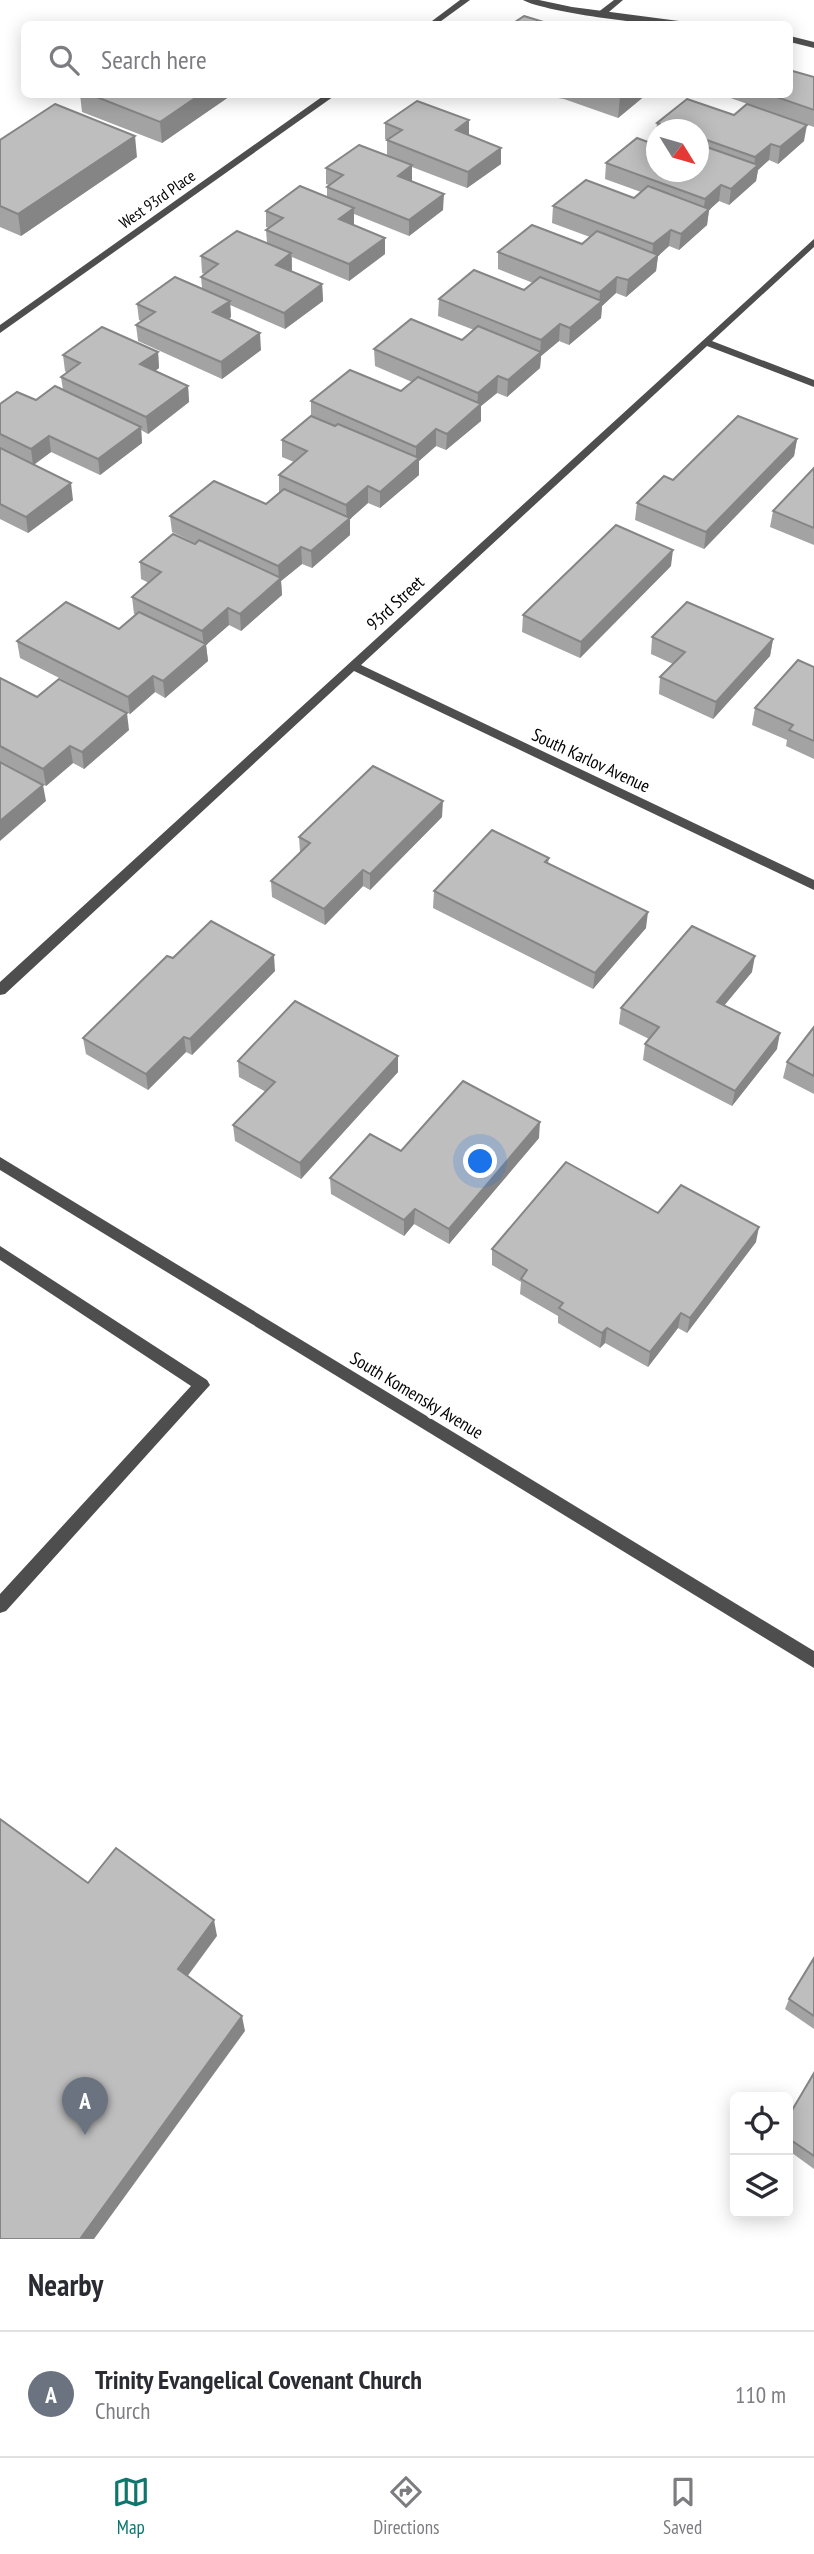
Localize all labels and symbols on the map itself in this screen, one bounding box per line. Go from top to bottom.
north arrow [646,119,709,182]
street label: West 93rd Place [115,165,199,233]
street label: 93rd Street [362,571,428,635]
street label: South Karlov Avenue [528,723,654,797]
your location [463,1144,497,1178]
street label: South Komensky Avenue [346,1346,488,1444]
pin: A [62,2077,108,2135]

